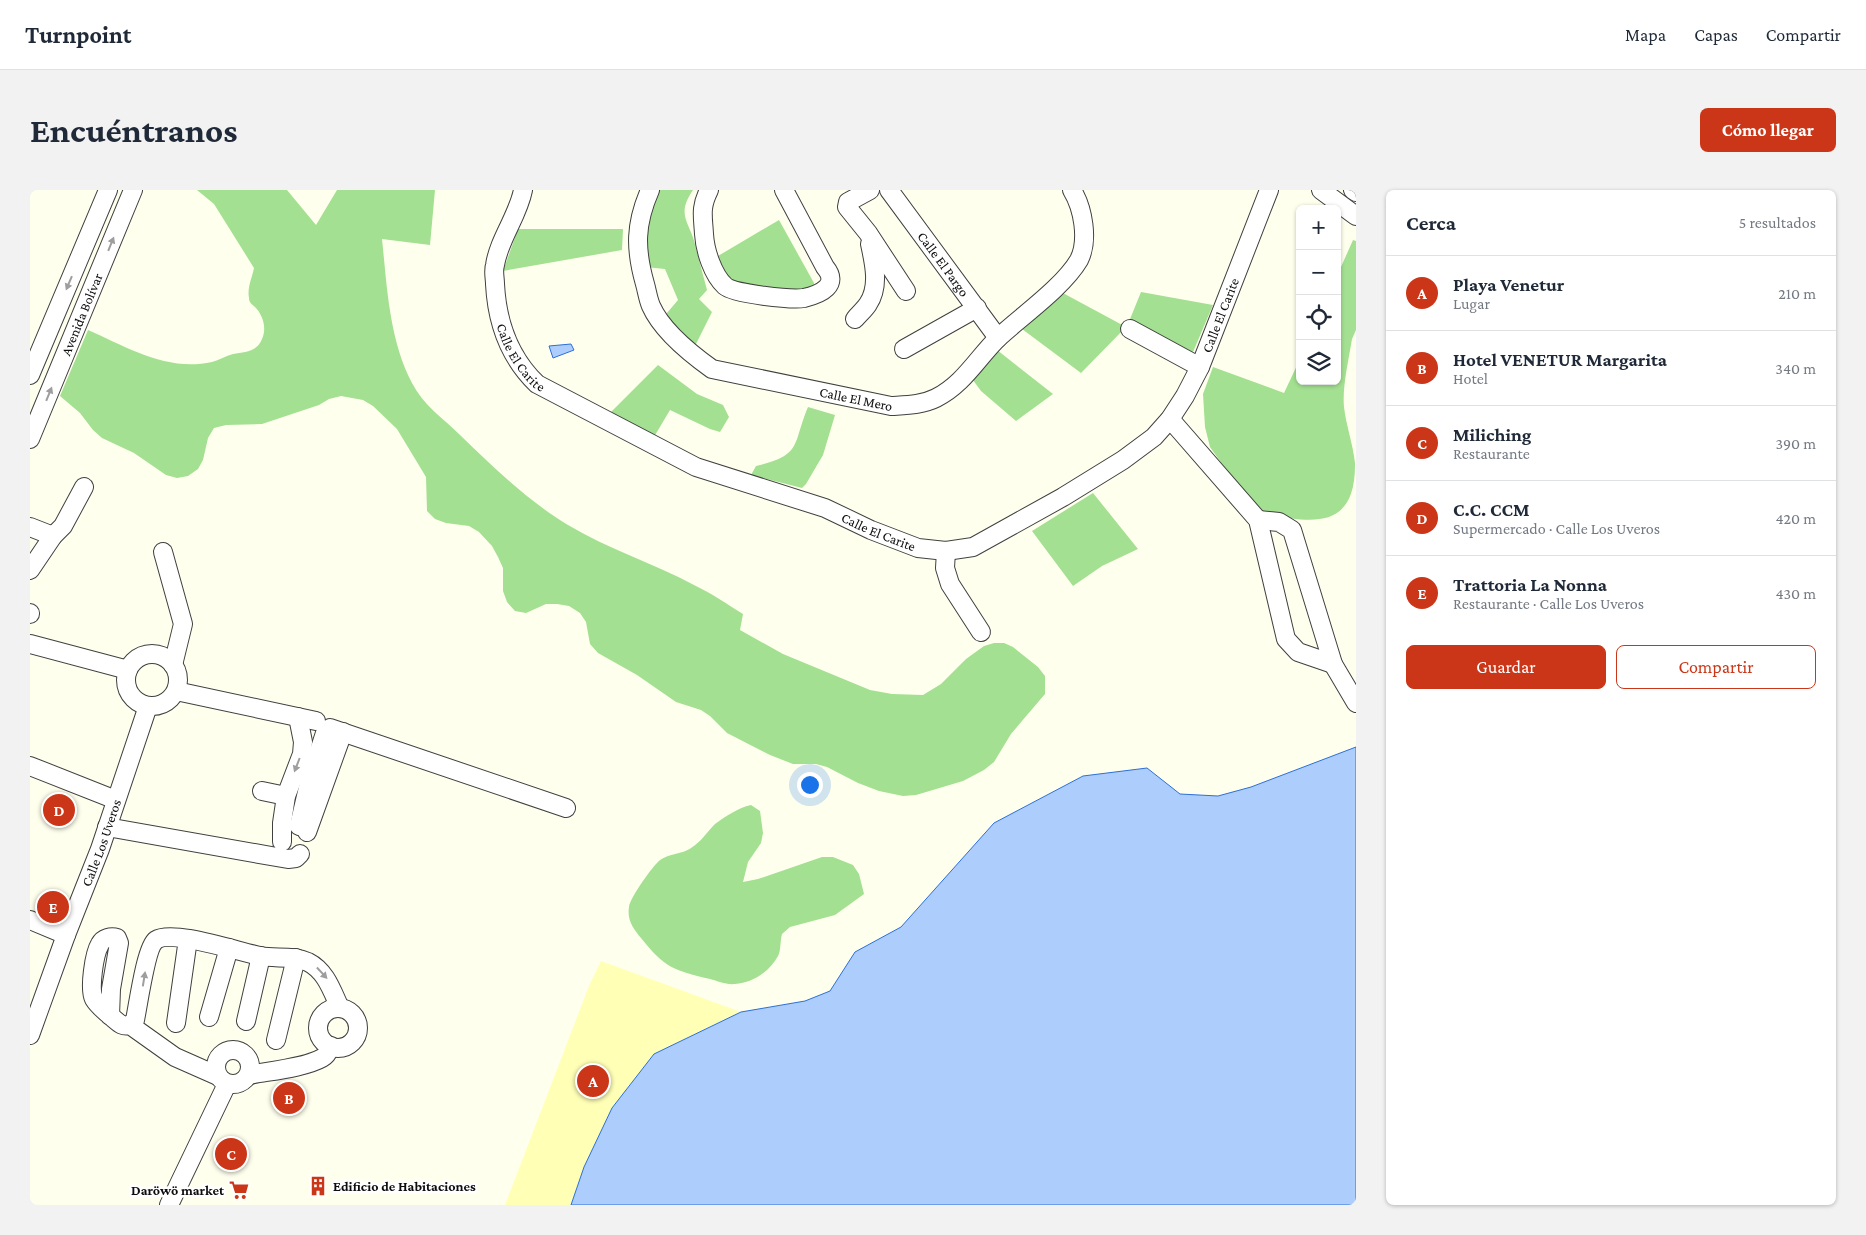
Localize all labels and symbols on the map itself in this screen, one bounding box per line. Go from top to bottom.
street label: Calle El Pargo [914,229,973,300]
one-way arrow [107,237,115,251]
street label: Avenida Bolívar [57,271,106,358]
one-way arrow [64,276,72,290]
street label: Calle El Carite [1198,276,1242,355]
street label: Calle El Carite [494,321,548,395]
street label: Calle El Mero [818,383,894,414]
one-way arrow [45,387,53,401]
street label: Calle El Carite [839,509,918,554]
one-way arrow [293,757,301,772]
your location [797,772,823,798]
pin: D [43,791,75,829]
street label: Calle Los Uveros [78,797,124,889]
pin: E [37,888,69,926]
one-way arrow [316,967,327,980]
one-way arrow [140,971,148,987]
pin: A [577,1062,609,1100]
pin: B [273,1079,305,1117]
pin: C [215,1135,247,1173]
building icon: Edificio de Habitaciones [307,1175,329,1197]
place label: Edificio de Habitaciones [333,1178,476,1194]
supermarket icon: Daröwö market [228,1179,250,1201]
place label: Daröwö market [131,1182,225,1198]

